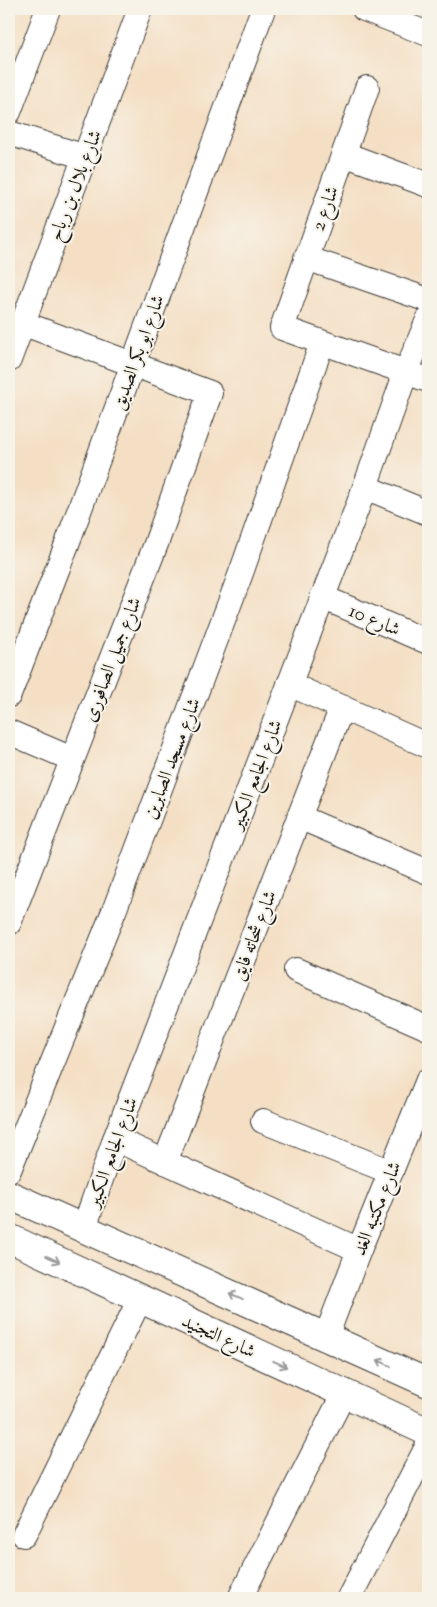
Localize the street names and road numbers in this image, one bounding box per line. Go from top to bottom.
street label: شارع بلال بن رباح [43,126,112,246]
street label: شارع 2 [306,183,347,235]
street label: شارع ابو بكر الصديق [106,291,173,414]
street label: شارع جميل الصافورى [77,594,150,726]
street label: شارع 10 [344,598,404,644]
street label: شارع مسجد الصابرين [138,694,209,823]
street label: شارع الجامع الكبير [223,716,293,836]
street label: شارع شحاته فايق [226,887,285,985]
street label: شارع الجامع الكبير [80,1094,148,1214]
street label: شارع مكتبه الغد [347,1158,409,1260]
street label: شارع التجنيد [176,1308,259,1366]

